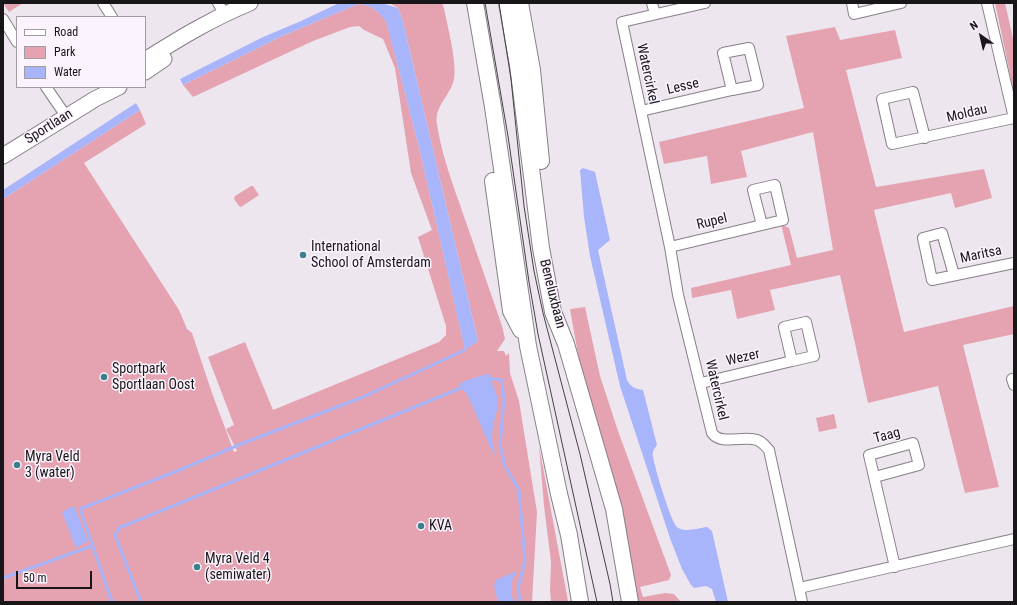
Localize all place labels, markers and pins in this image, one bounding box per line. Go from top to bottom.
place label: International School of Amsterdam [311,239,431,272]
marker: International School of Amsterdam [298,250,308,260]
place label: Sportpark Sportlaan Oost [112,361,195,394]
marker: Sportpark Sportlaan Oost [99,372,109,382]
place label: Myra Veld 3 (water) [25,449,80,482]
marker: Myra Veld 3 (water) [12,460,22,470]
place label: KVA [429,518,452,534]
marker: KVA [416,521,426,531]
place label: Myra Veld 4 (semiwater) [205,551,271,584]
marker: Myra Veld 4 (semiwater) [192,562,202,572]

